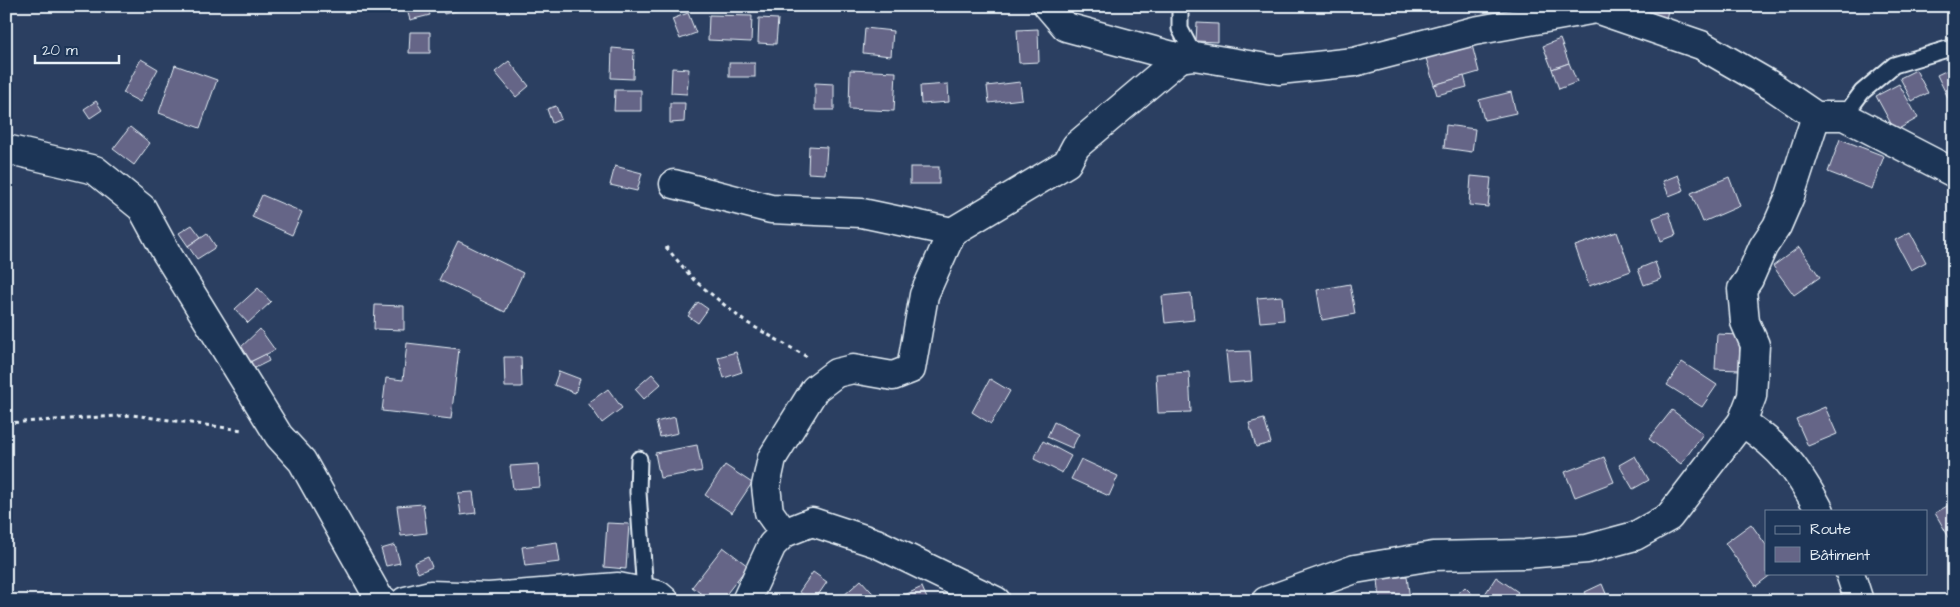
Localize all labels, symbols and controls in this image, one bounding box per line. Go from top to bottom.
scale bar [35,32,119,64]
text: 20 m [42,40,78,61]
legend [1765,510,1928,574]
text: Route [1810,519,1851,540]
text: Bâtiment [1810,545,1870,566]

